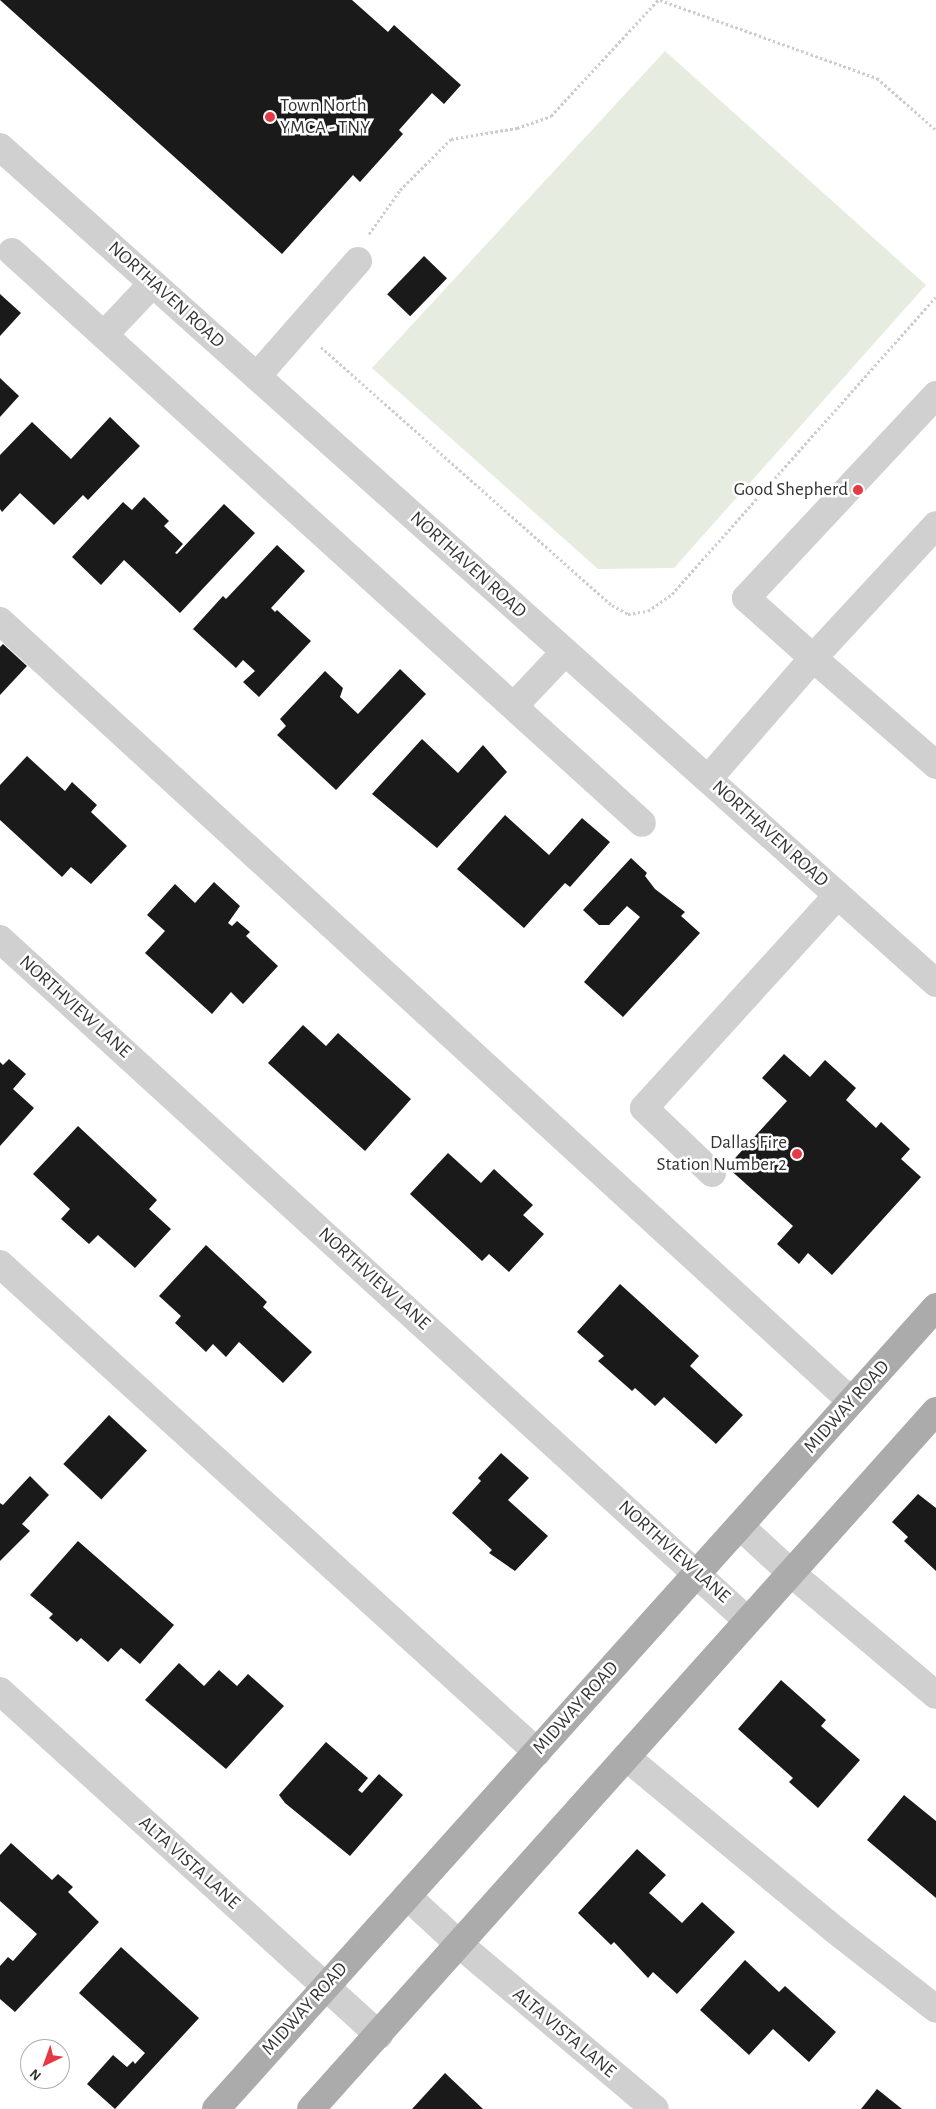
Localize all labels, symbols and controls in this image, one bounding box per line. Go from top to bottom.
place label: Town North YMCA - TNY [280,95,370,139]
marker: Town North YMCA - TNY [264,111,276,123]
street label: NORTHAVEN ROAD [103,237,229,353]
place label: Good Shepherd [734,479,848,501]
marker: Good Shepherd [852,484,864,496]
street label: NORTHAVEN ROAD [405,507,531,623]
street label: NORTHAVEN ROAD [707,776,833,892]
street label: NORTHVIEW LANE [14,951,136,1063]
place label: Dallas Fire Station Number 2 [657,1132,787,1176]
marker: Dallas Fire Station Number 2 [791,1148,803,1160]
street label: NORTHVIEW LANE [313,1223,435,1335]
street label: MIDWAY ROAD [799,1356,895,1458]
street label: NORTHVIEW LANE [613,1496,735,1608]
street label: MIDWAY ROAD [528,1657,624,1759]
street label: ALTA VISTA LANE [134,1812,244,1914]
street label: MIDWAY ROAD [257,1958,353,2060]
street label: ALTA VISTA LANE [508,1983,620,2083]
north arrow [20,2039,70,2089]
text: N [27,2066,44,2083]

